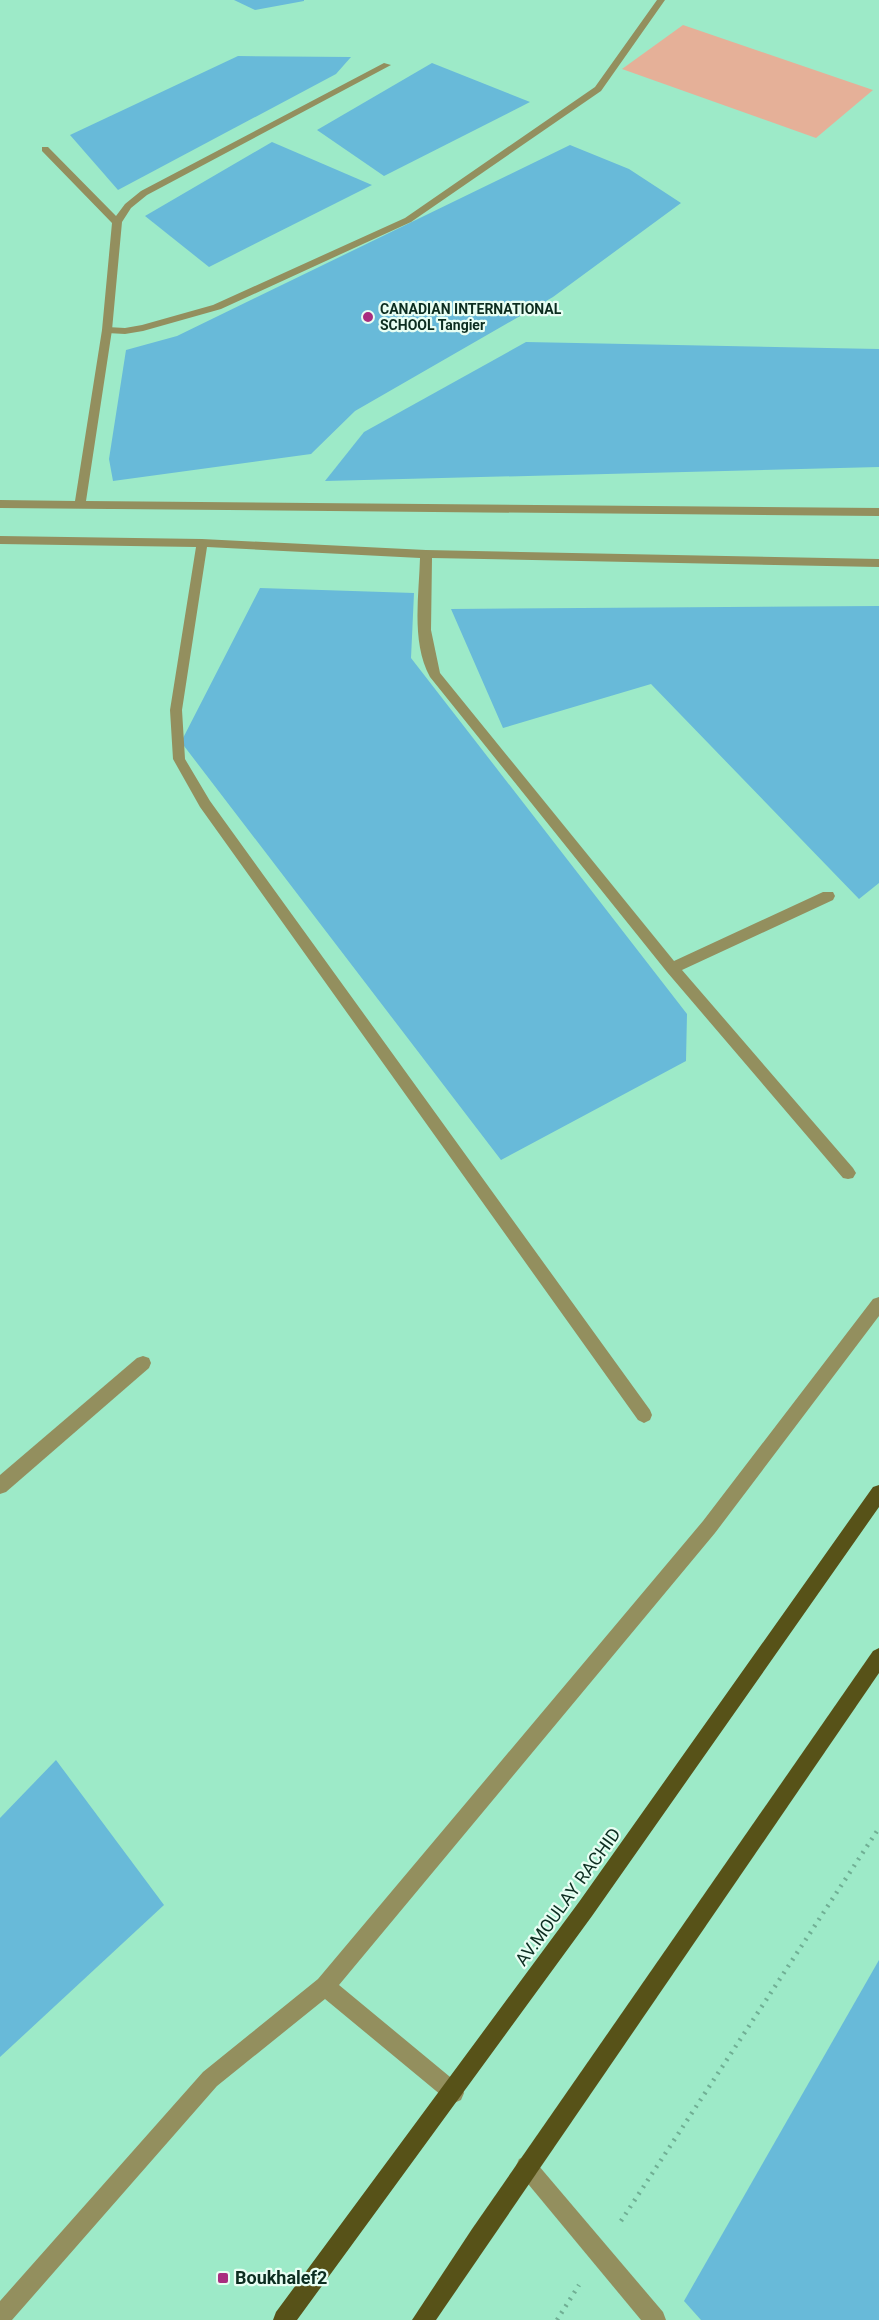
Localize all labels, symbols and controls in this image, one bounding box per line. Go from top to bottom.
place label: CANADIAN INTERNATIONAL SCHOOL Tangier [380,301,562,333]
marker: CANADIAN INTERNATIONAL SCHOOL Tangier [361,310,375,324]
street label: AV.MOULAY RACHID [511,1824,625,1970]
place label: Boukhalef2 [235,2267,327,2288]
marker: Boukhalef2 [216,2271,230,2285]

